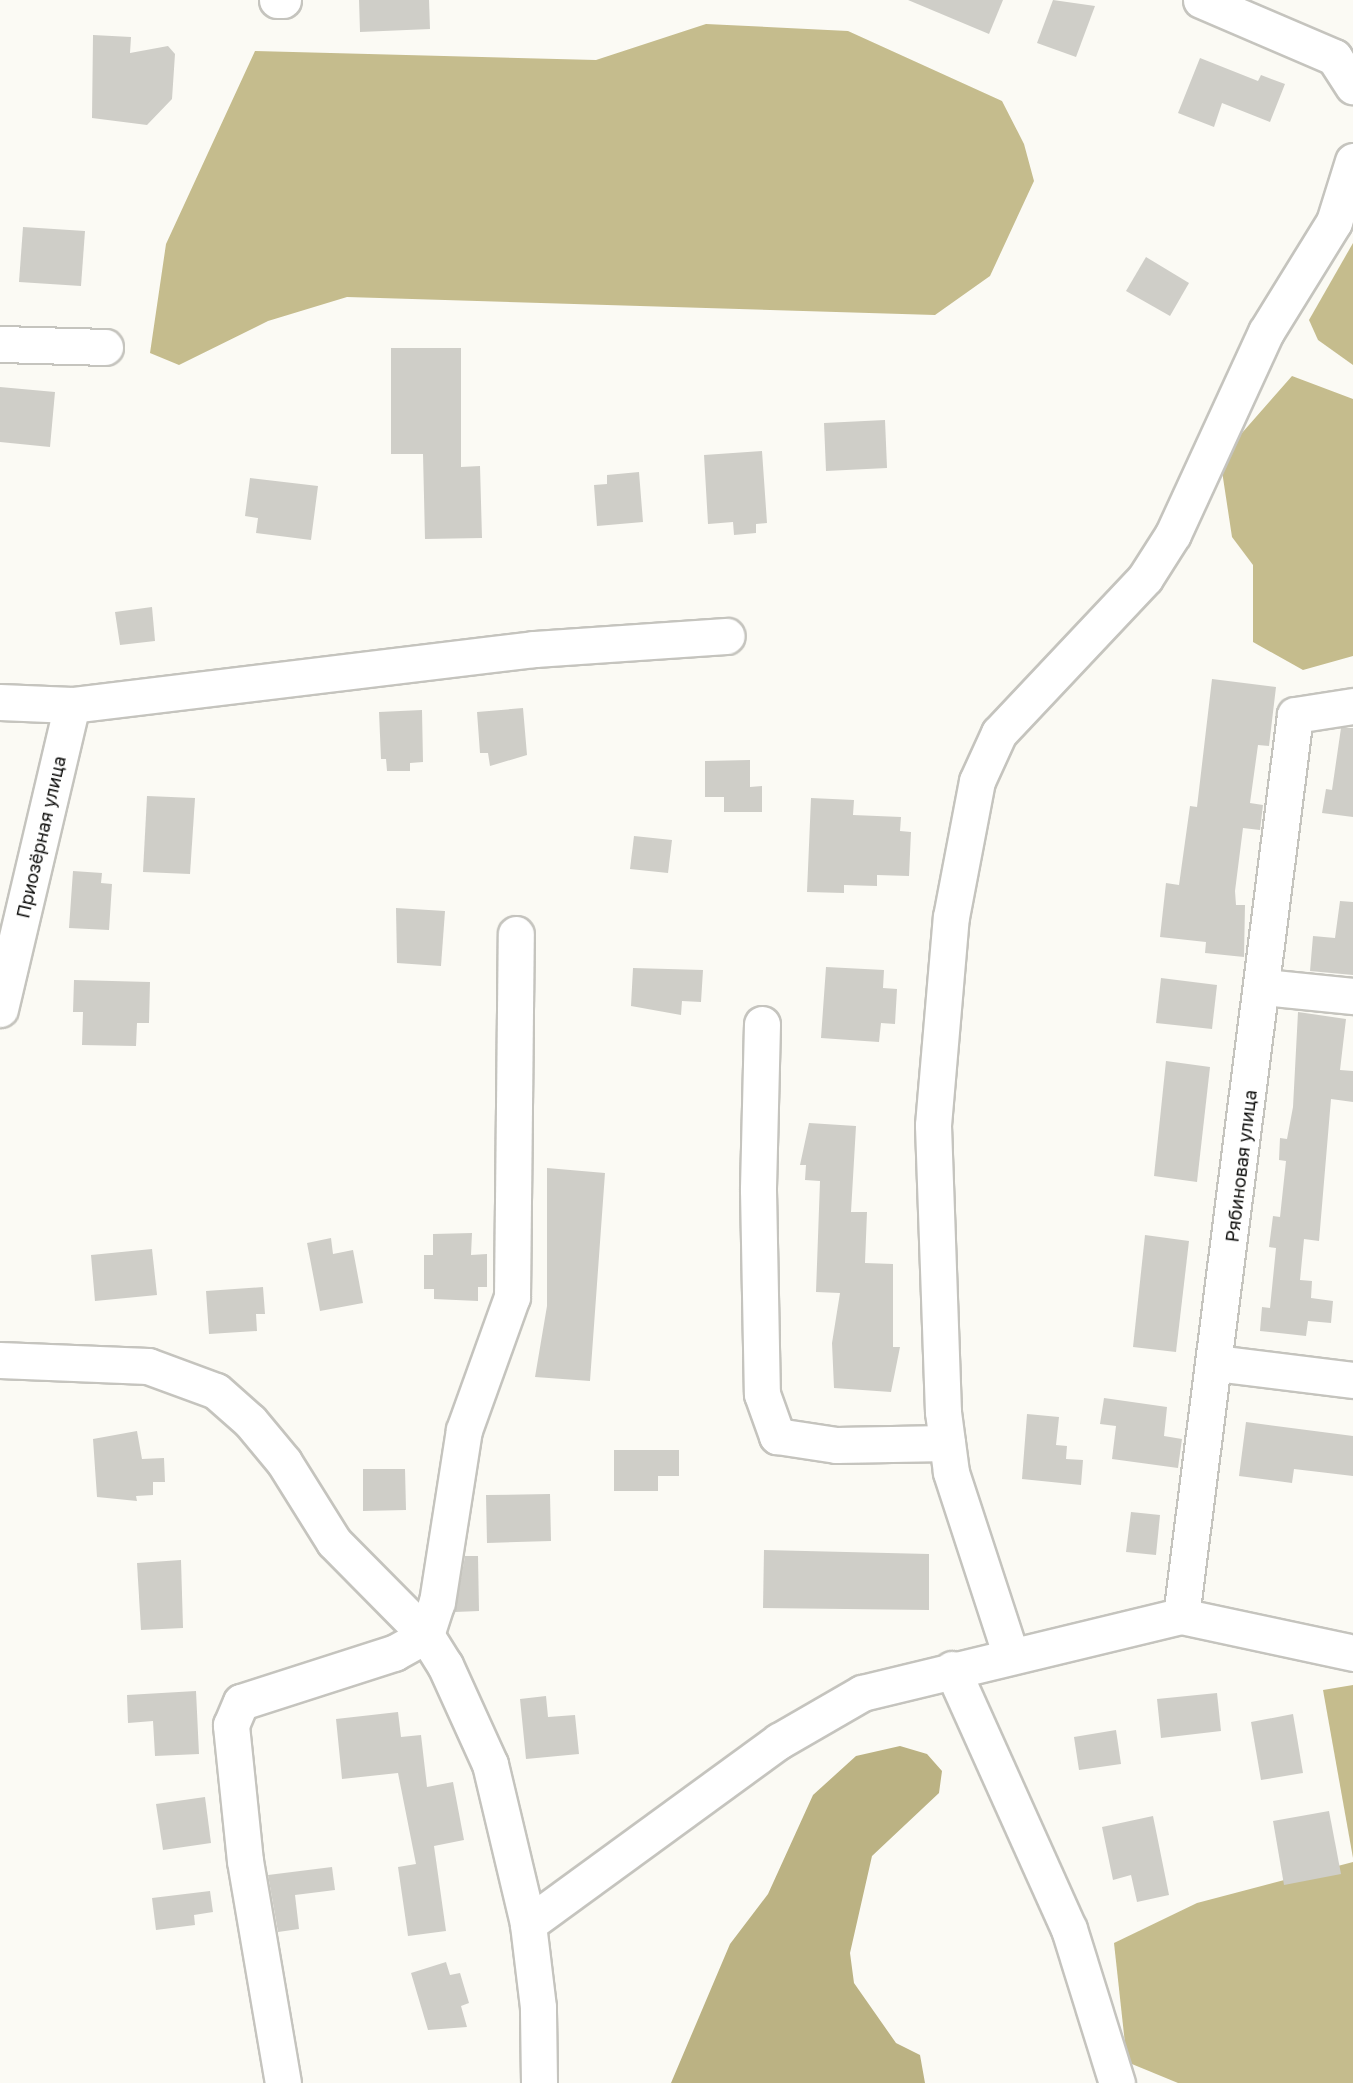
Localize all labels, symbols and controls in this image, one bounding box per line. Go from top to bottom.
street label: Приозёрная улица [12,754,70,920]
street label: Рябиновая улица [1221,1089,1261,1243]

